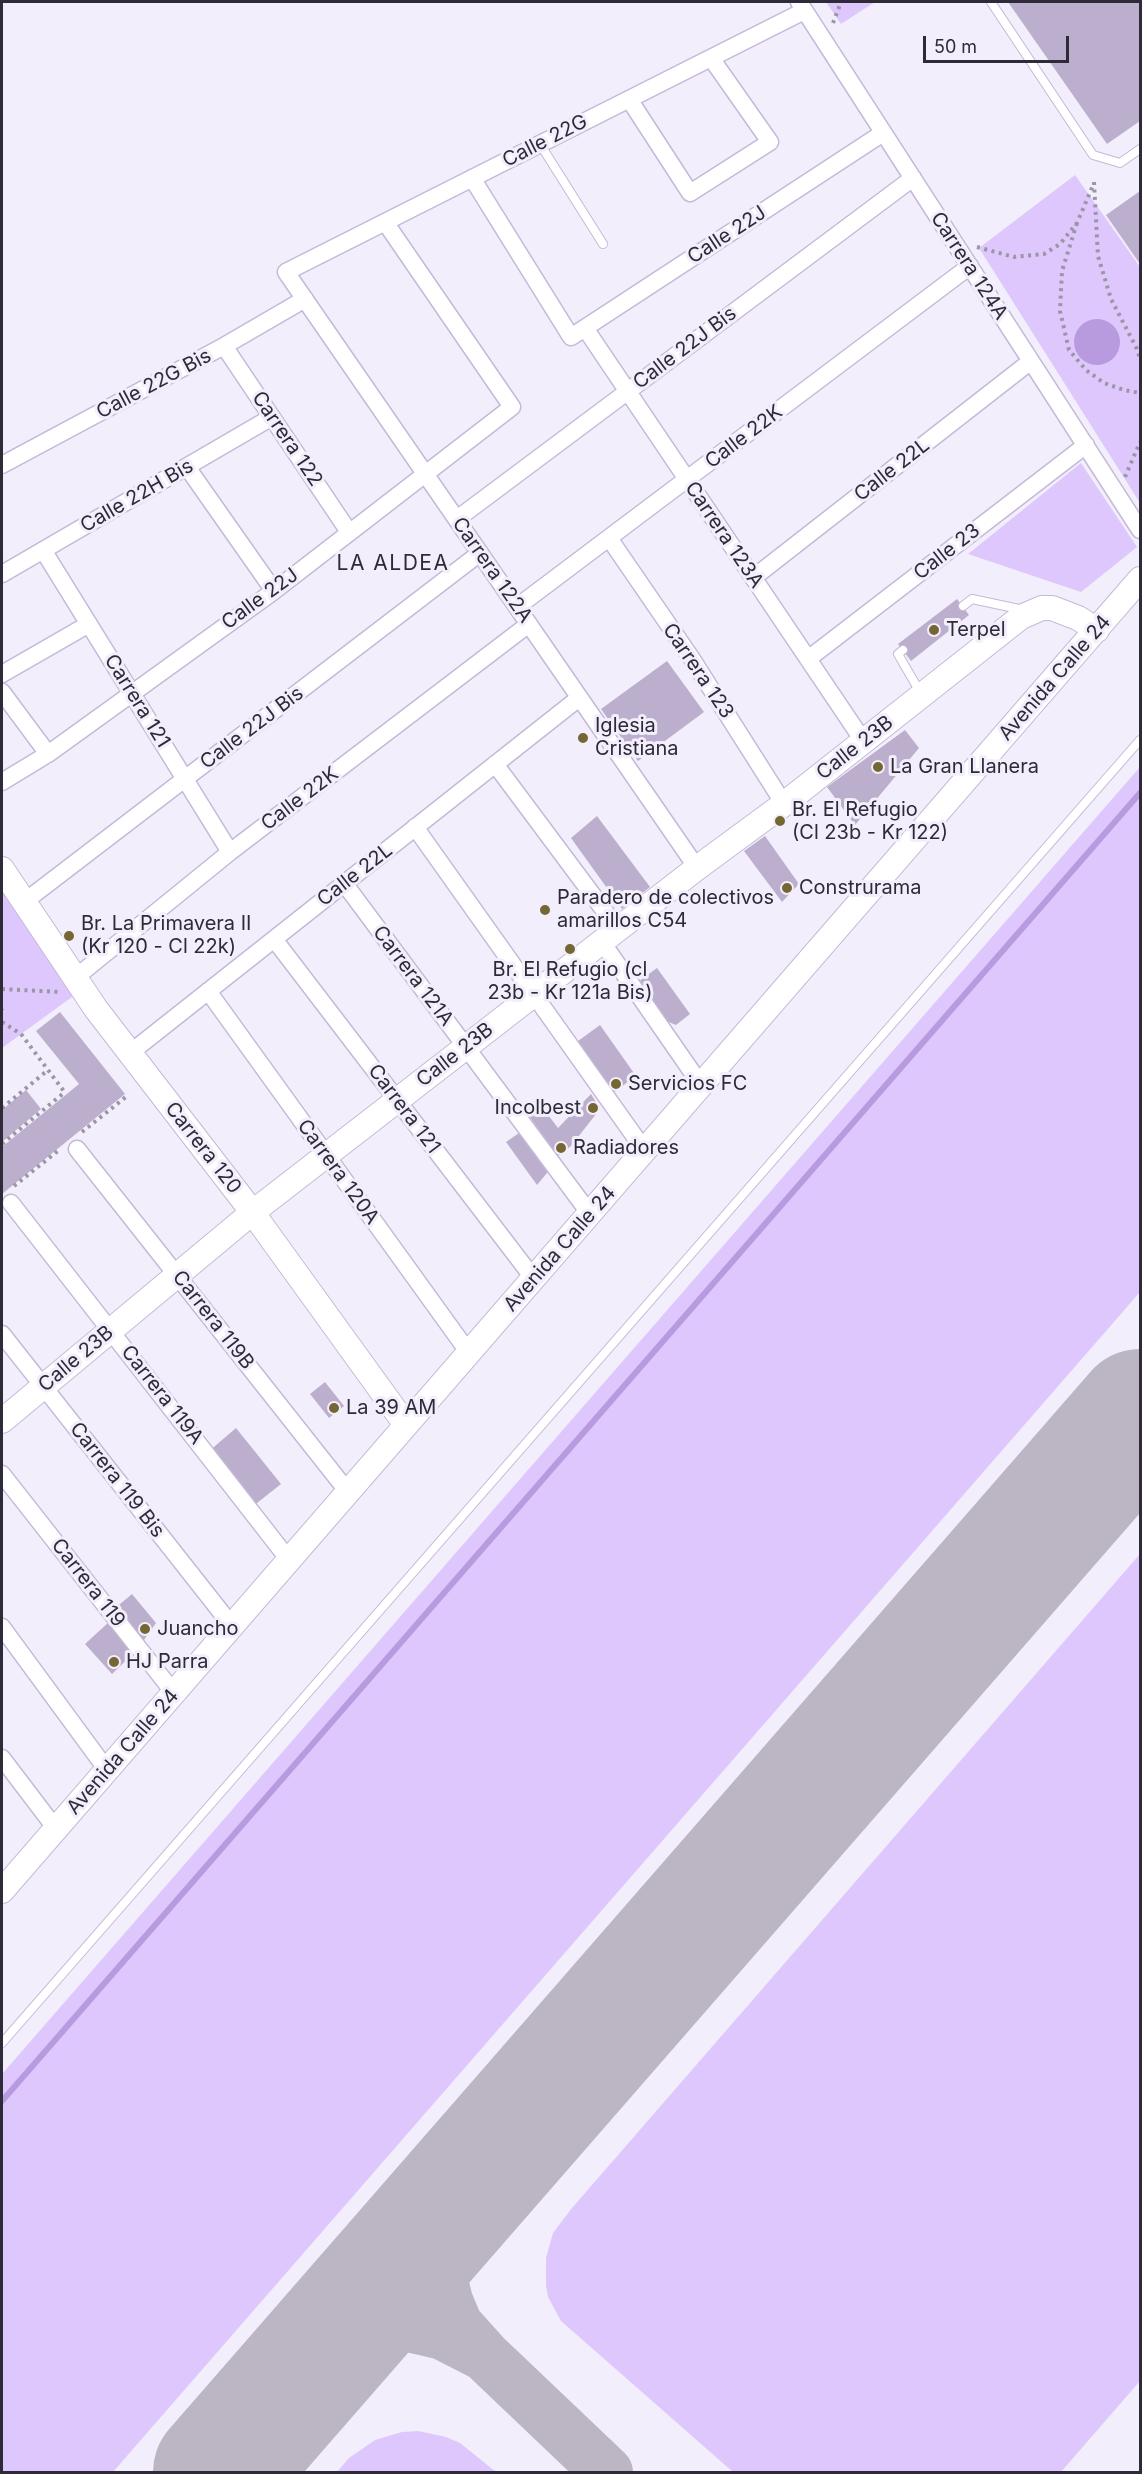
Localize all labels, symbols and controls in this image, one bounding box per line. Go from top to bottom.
scale bar [926,24,1072,62]
text: 50 m [934,36,977,57]
street label: Calle 22G [499,109,591,173]
street label: Calle 22J [683,201,771,269]
street label: Carrera 124A [925,208,1013,324]
street label: Calle 22J Bis [629,301,741,395]
street label: Calle 22G Bis [93,344,215,424]
street label: Carrera 122 [246,387,328,491]
street label: Calle 22K [701,400,787,474]
street label: Calle 22L [850,433,934,507]
street label: Calle 22H Bis [76,454,198,538]
street label: Carrera 123A [680,477,768,593]
street label: Carrera 122A [447,513,537,627]
street label: Calle 23 [909,519,985,585]
district label: LA ALDEA [337,551,449,577]
street label: Calle 22J [217,563,303,635]
street label: Avenida Calle 24 [994,610,1116,746]
place label: Terpel [946,618,1006,642]
street label: Carrera 123 [657,619,739,723]
marker: Terpel [927,623,941,637]
street label: Carrera 121 [99,650,175,752]
street label: Calle 22J Bis [196,681,308,775]
street label: Calle 23B [812,711,898,785]
place label: Iglesia Cristiana [595,714,679,761]
marker: Iglesia Cristiana [576,731,590,745]
place label: La Gran Llanera [890,755,1039,779]
marker: La Gran Llanera [871,760,885,774]
street label: Calle 22K [257,762,343,836]
place label: Br. El Refugio (Cl 23b - Kr 122) [792,798,948,845]
marker: Br. El Refugio (Cl 23b - Kr 122) [773,814,787,828]
street label: Calle 22L [313,838,397,912]
place label: Construrama [799,876,921,900]
marker: Construrama [780,881,794,895]
place label: Paradero de colectivos amarillos C54 [557,886,774,933]
marker: Paradero de colectivos amarillos C54 [538,903,552,917]
place label: Br. La Primavera II (Kr 120 - Cl 22k) [81,912,251,959]
street label: Carrera 121A [368,921,458,1031]
marker: Br. La Primavera II (Kr 120 - Cl 22k) [62,929,76,943]
marker: Br. El Refugio (cl 23b - Kr 121a Bis) [563,942,577,956]
place label: Br. El Refugio (cl 23b - Kr 121a Bis) [488,958,652,1005]
street label: Calle 23B [412,1018,498,1092]
street label: Carrera 121 [363,1060,445,1158]
place label: Servicios FC [628,1072,747,1096]
marker: Servicios FC [609,1077,623,1091]
place label: Incolbest [495,1096,581,1120]
street label: Carrera 120 [160,1097,246,1199]
marker: Incolbest [586,1101,600,1115]
street label: Carrera 120A [292,1115,384,1229]
place label: Radiadores [573,1136,679,1160]
marker: Radiadores [554,1141,568,1155]
street label: Avenida Calle 24 [499,1181,621,1317]
street label: Carrera 119B [167,1266,259,1374]
street label: Calle 23B [34,1321,118,1397]
street label: Carrera 119A [116,1341,208,1449]
place label: La 39 AM [346,1396,436,1420]
marker: La 39 AM [327,1401,341,1415]
street label: Carrera 119 Bis [65,1418,169,1542]
street label: Carrera 119 [46,1534,130,1632]
place label: Juancho [157,1617,239,1641]
marker: Juancho [138,1622,152,1636]
place label: HJ Parra [126,1650,209,1674]
marker: HJ Parra [107,1655,121,1669]
street label: Avenida Calle 24 [62,1684,184,1820]

